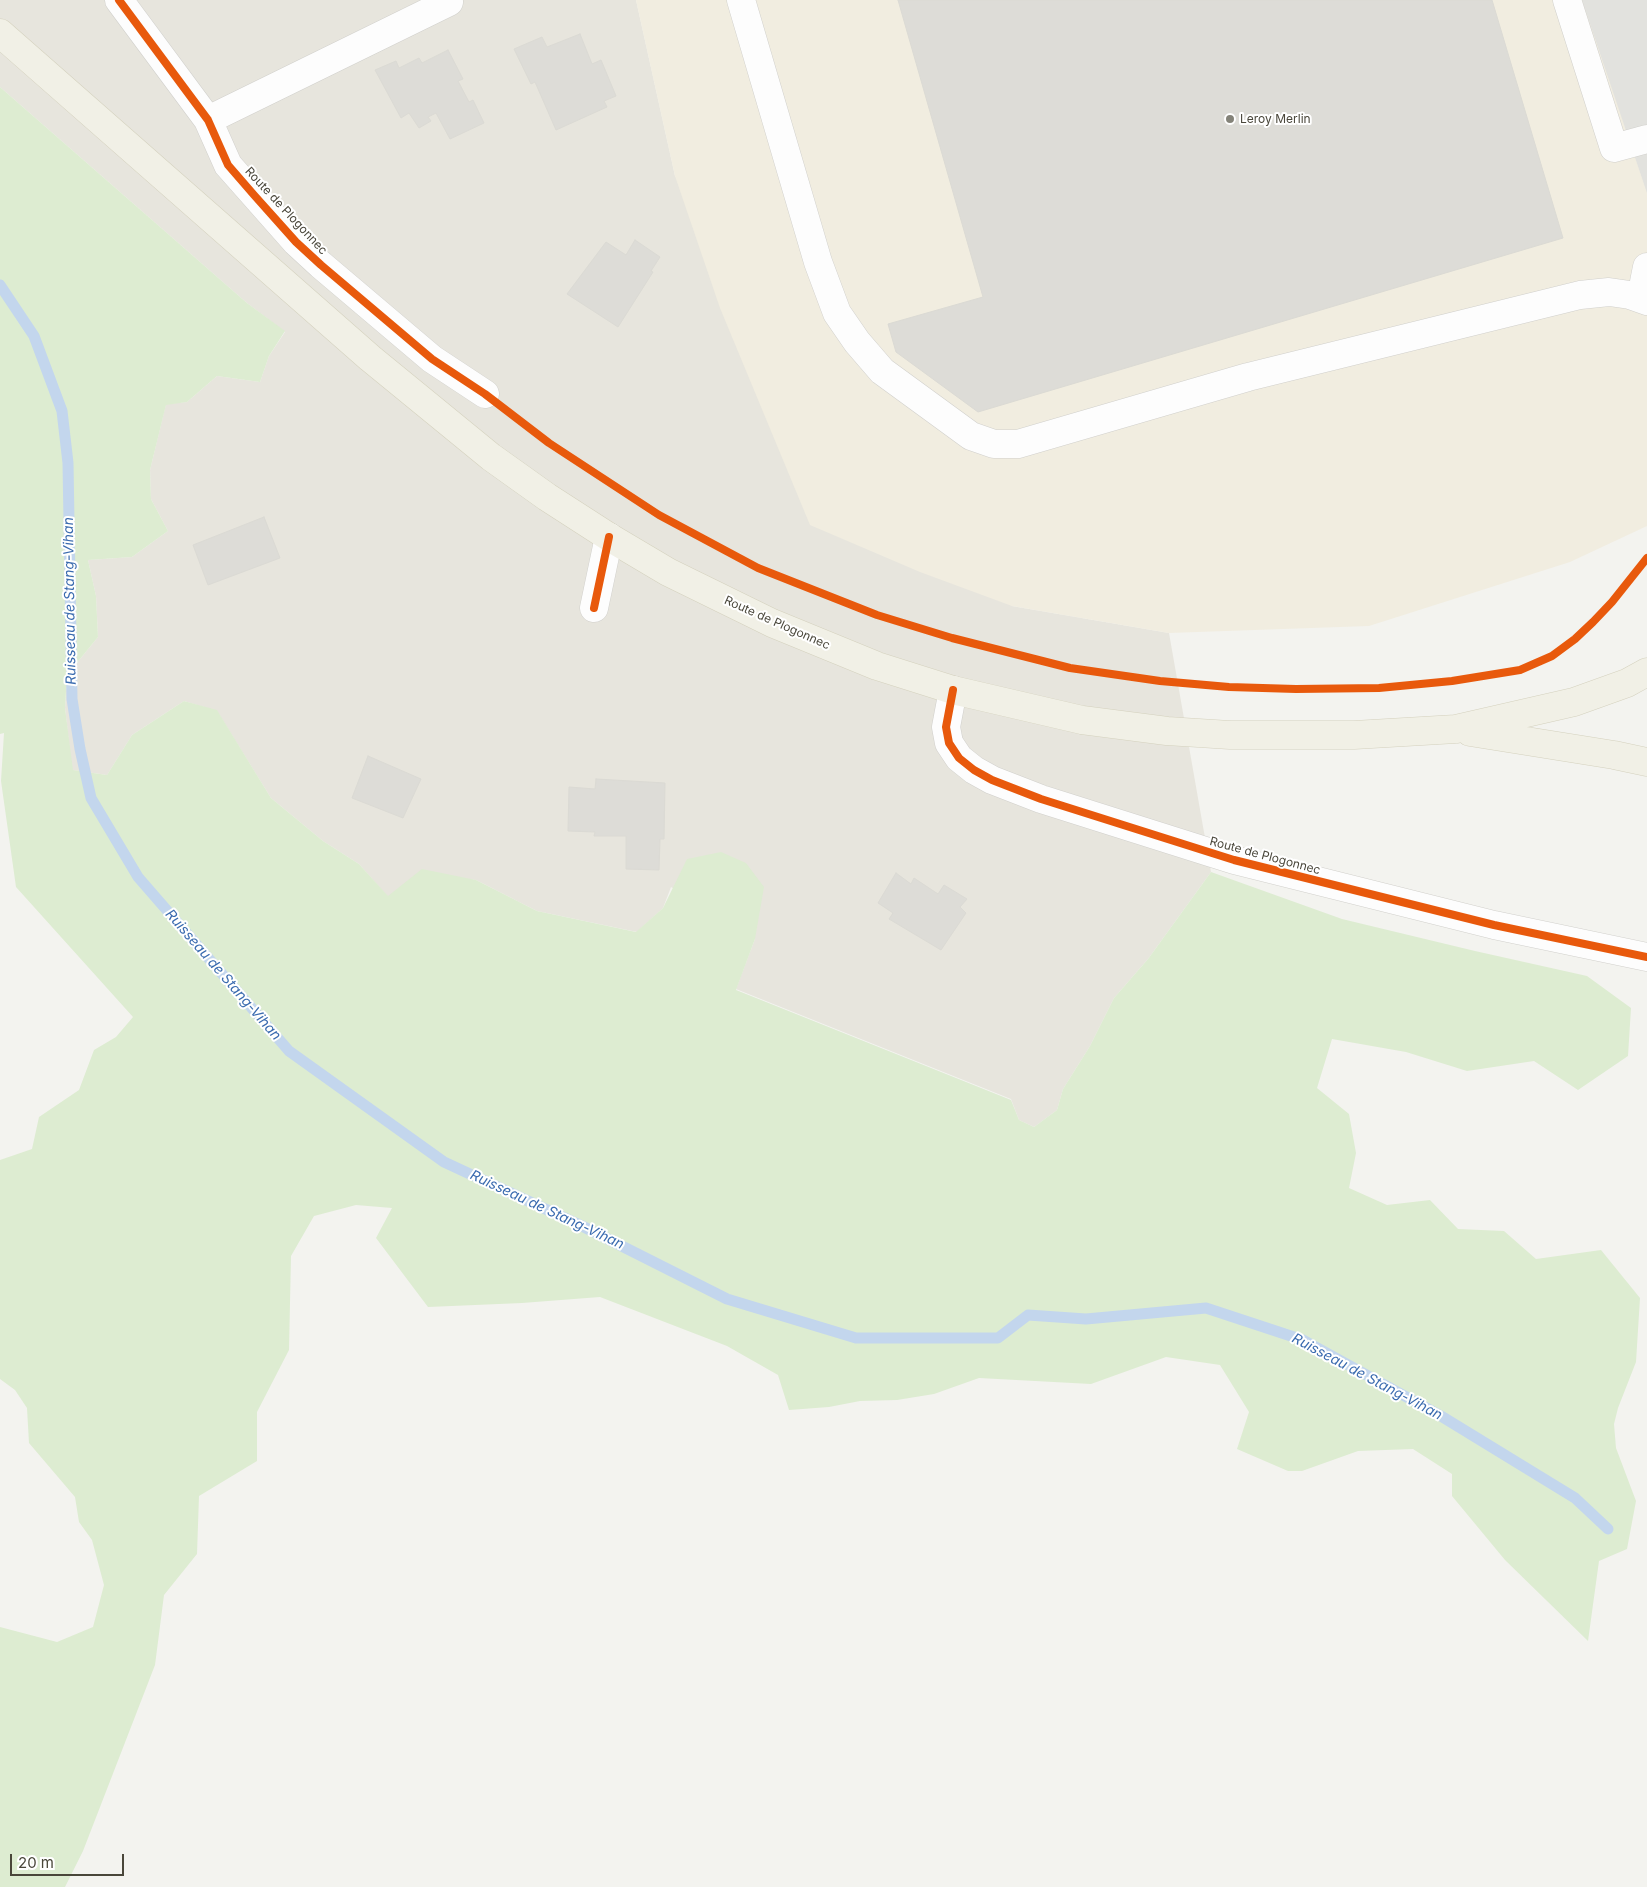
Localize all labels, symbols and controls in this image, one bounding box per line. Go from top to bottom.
place label: Leroy Merlin [1240,112,1311,126]
marker: Leroy Merlin [1224,113,1236,125]
street label: Route de Plogonnec [242,164,330,258]
water label: Ruisseau de Stang-Vihan [60,517,80,685]
street label: Route de Plogonnec [722,593,832,653]
street label: Route de Plogonnec [1208,834,1322,878]
water label: Ruisseau de Stang-Vihan [162,906,284,1044]
water label: Ruisseau de Stang-Vihan [467,1167,627,1253]
water label: Ruisseau de Stang-Vihan [1289,1330,1445,1424]
scale bar [12,1844,126,1876]
text: 20 m [18,1853,54,1872]

